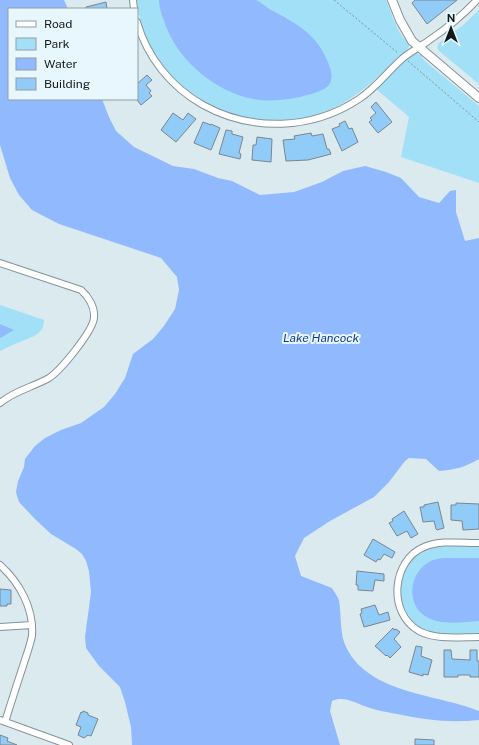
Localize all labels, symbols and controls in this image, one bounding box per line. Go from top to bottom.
legend [8,8,138,100]
north arrow [431,8,471,48]
text: N [447,12,455,24]
text: Road [44,17,72,31]
text: Park [44,37,70,51]
text: Water [44,57,78,71]
text: Building [44,77,90,91]
water label: Lake Hancock [283,331,359,345]

